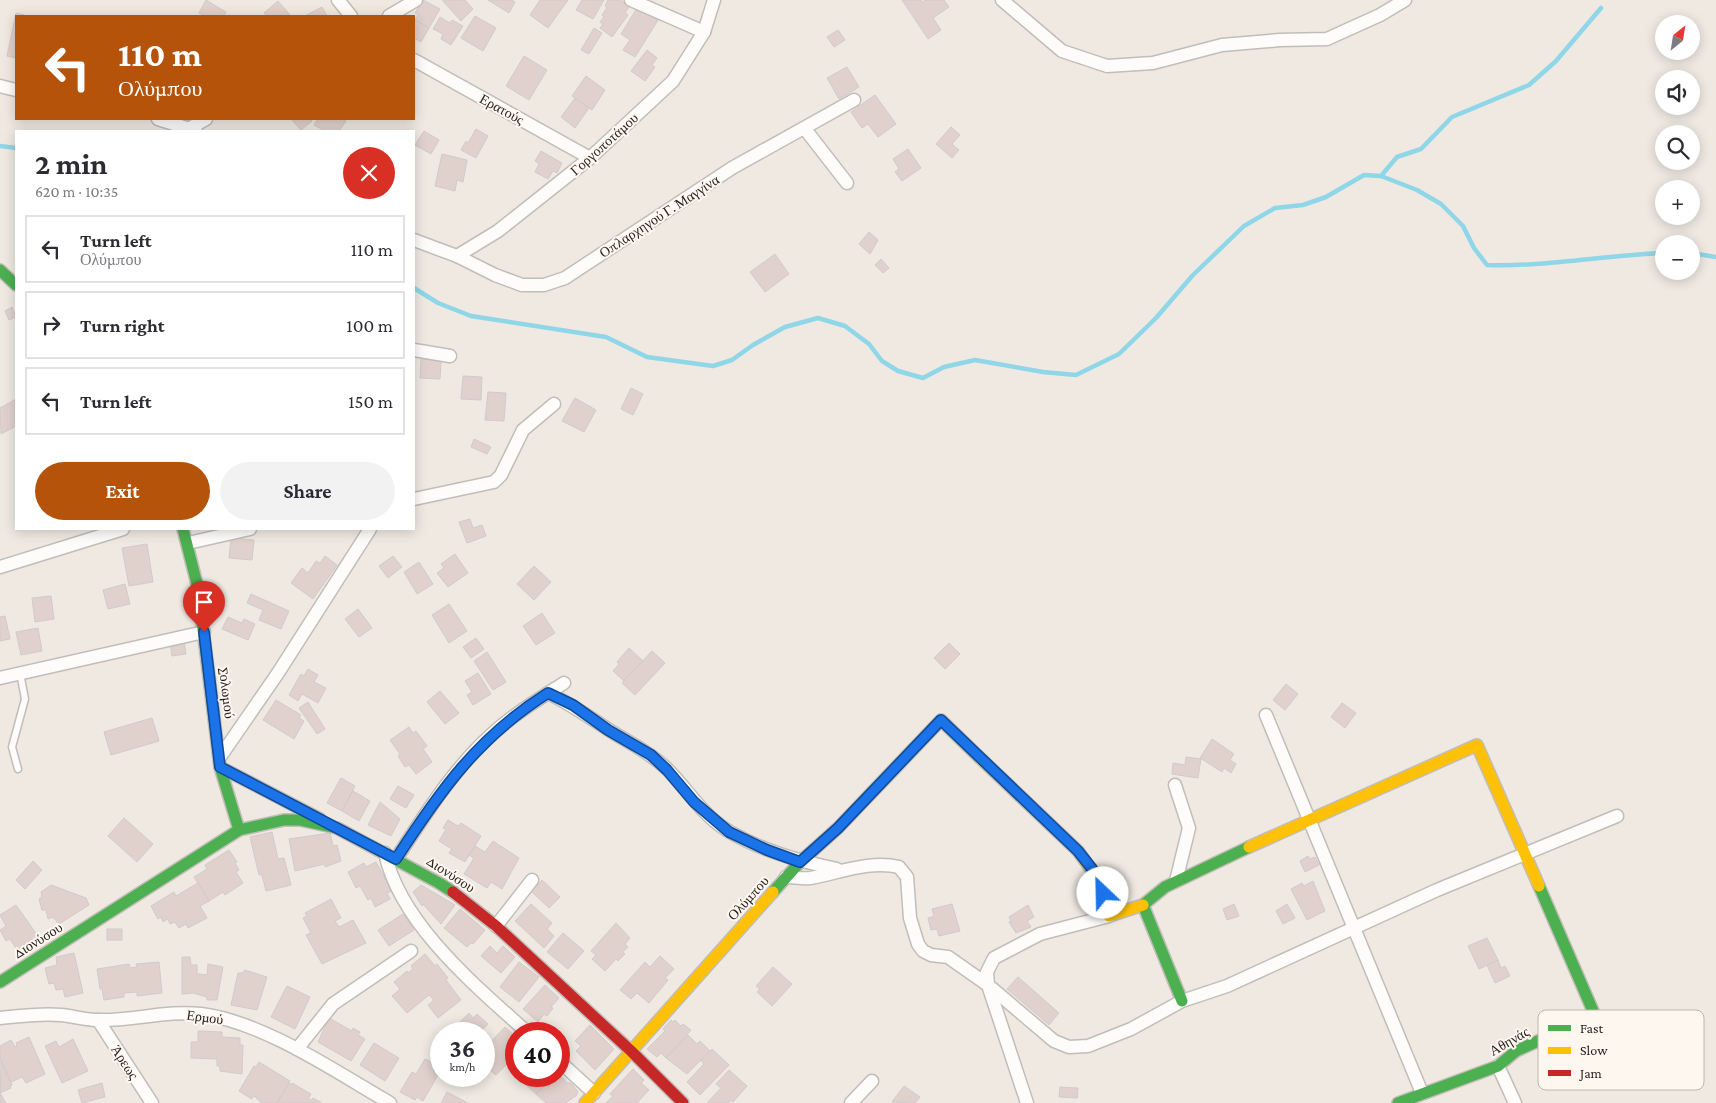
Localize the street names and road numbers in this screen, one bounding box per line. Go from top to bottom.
street label: Ερατούς [477,90,527,128]
street label: Γοργοποτάμου [567,109,641,179]
street label: Οπλαρχηγού Γ. Μαγγίνα [596,171,722,261]
street label: Σολωμού [216,667,238,719]
street label: Διονύσου [424,853,478,896]
street label: Ολύμπου [724,873,772,923]
street label: Διονύσου [11,919,65,961]
street label: Ερμού [186,1007,224,1028]
street label: Αθηνάς [1486,1023,1532,1059]
street label: Άρεως [108,1042,142,1083]

